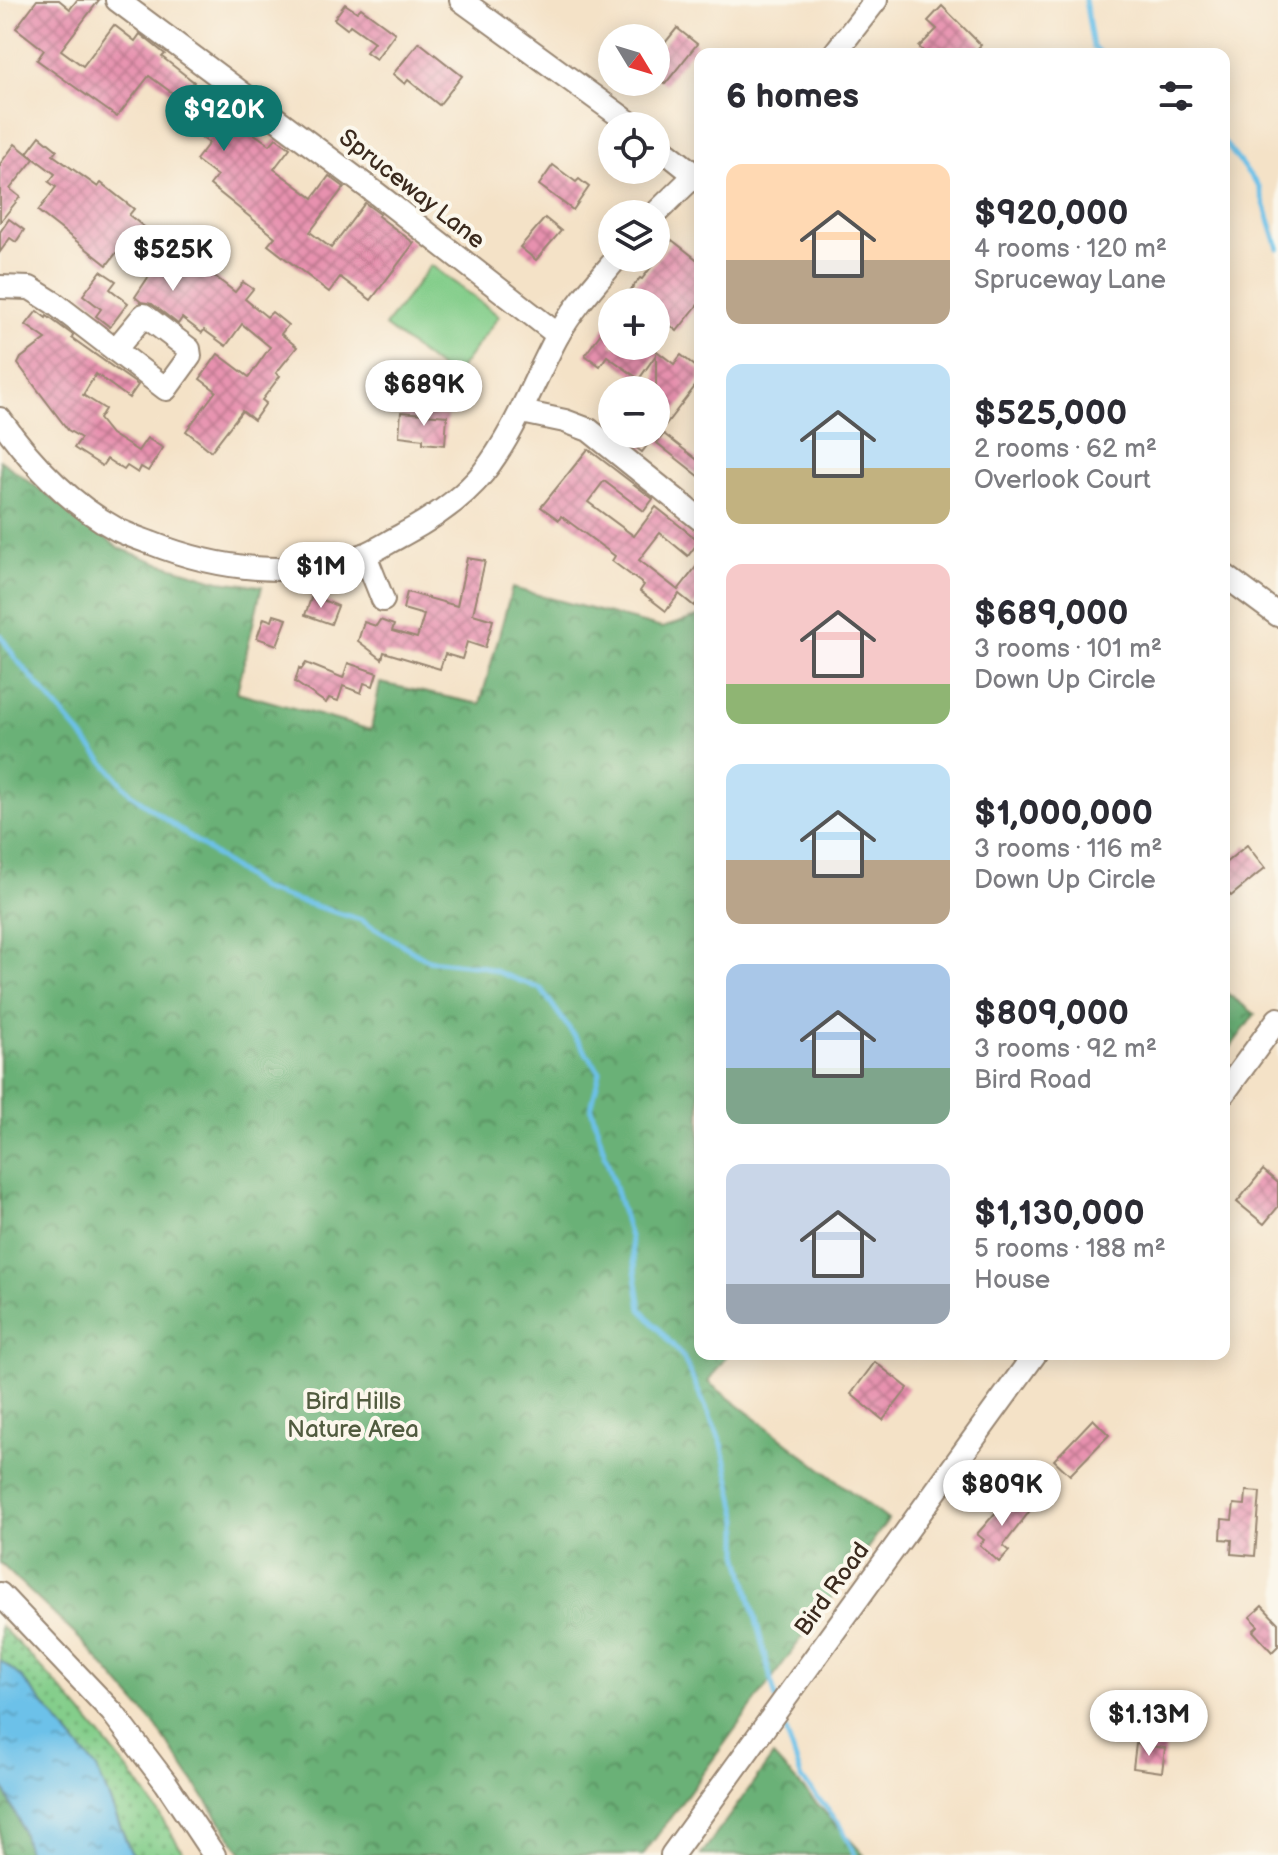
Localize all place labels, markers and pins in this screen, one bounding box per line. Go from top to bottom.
pin: $920K [168,85,280,153]
pin: $525K [117,225,229,293]
pin: $689K [368,360,480,428]
pin: $1M [282,542,360,610]
pin: $809K [946,1460,1058,1528]
pin: $1.13M [1084,1690,1214,1758]

